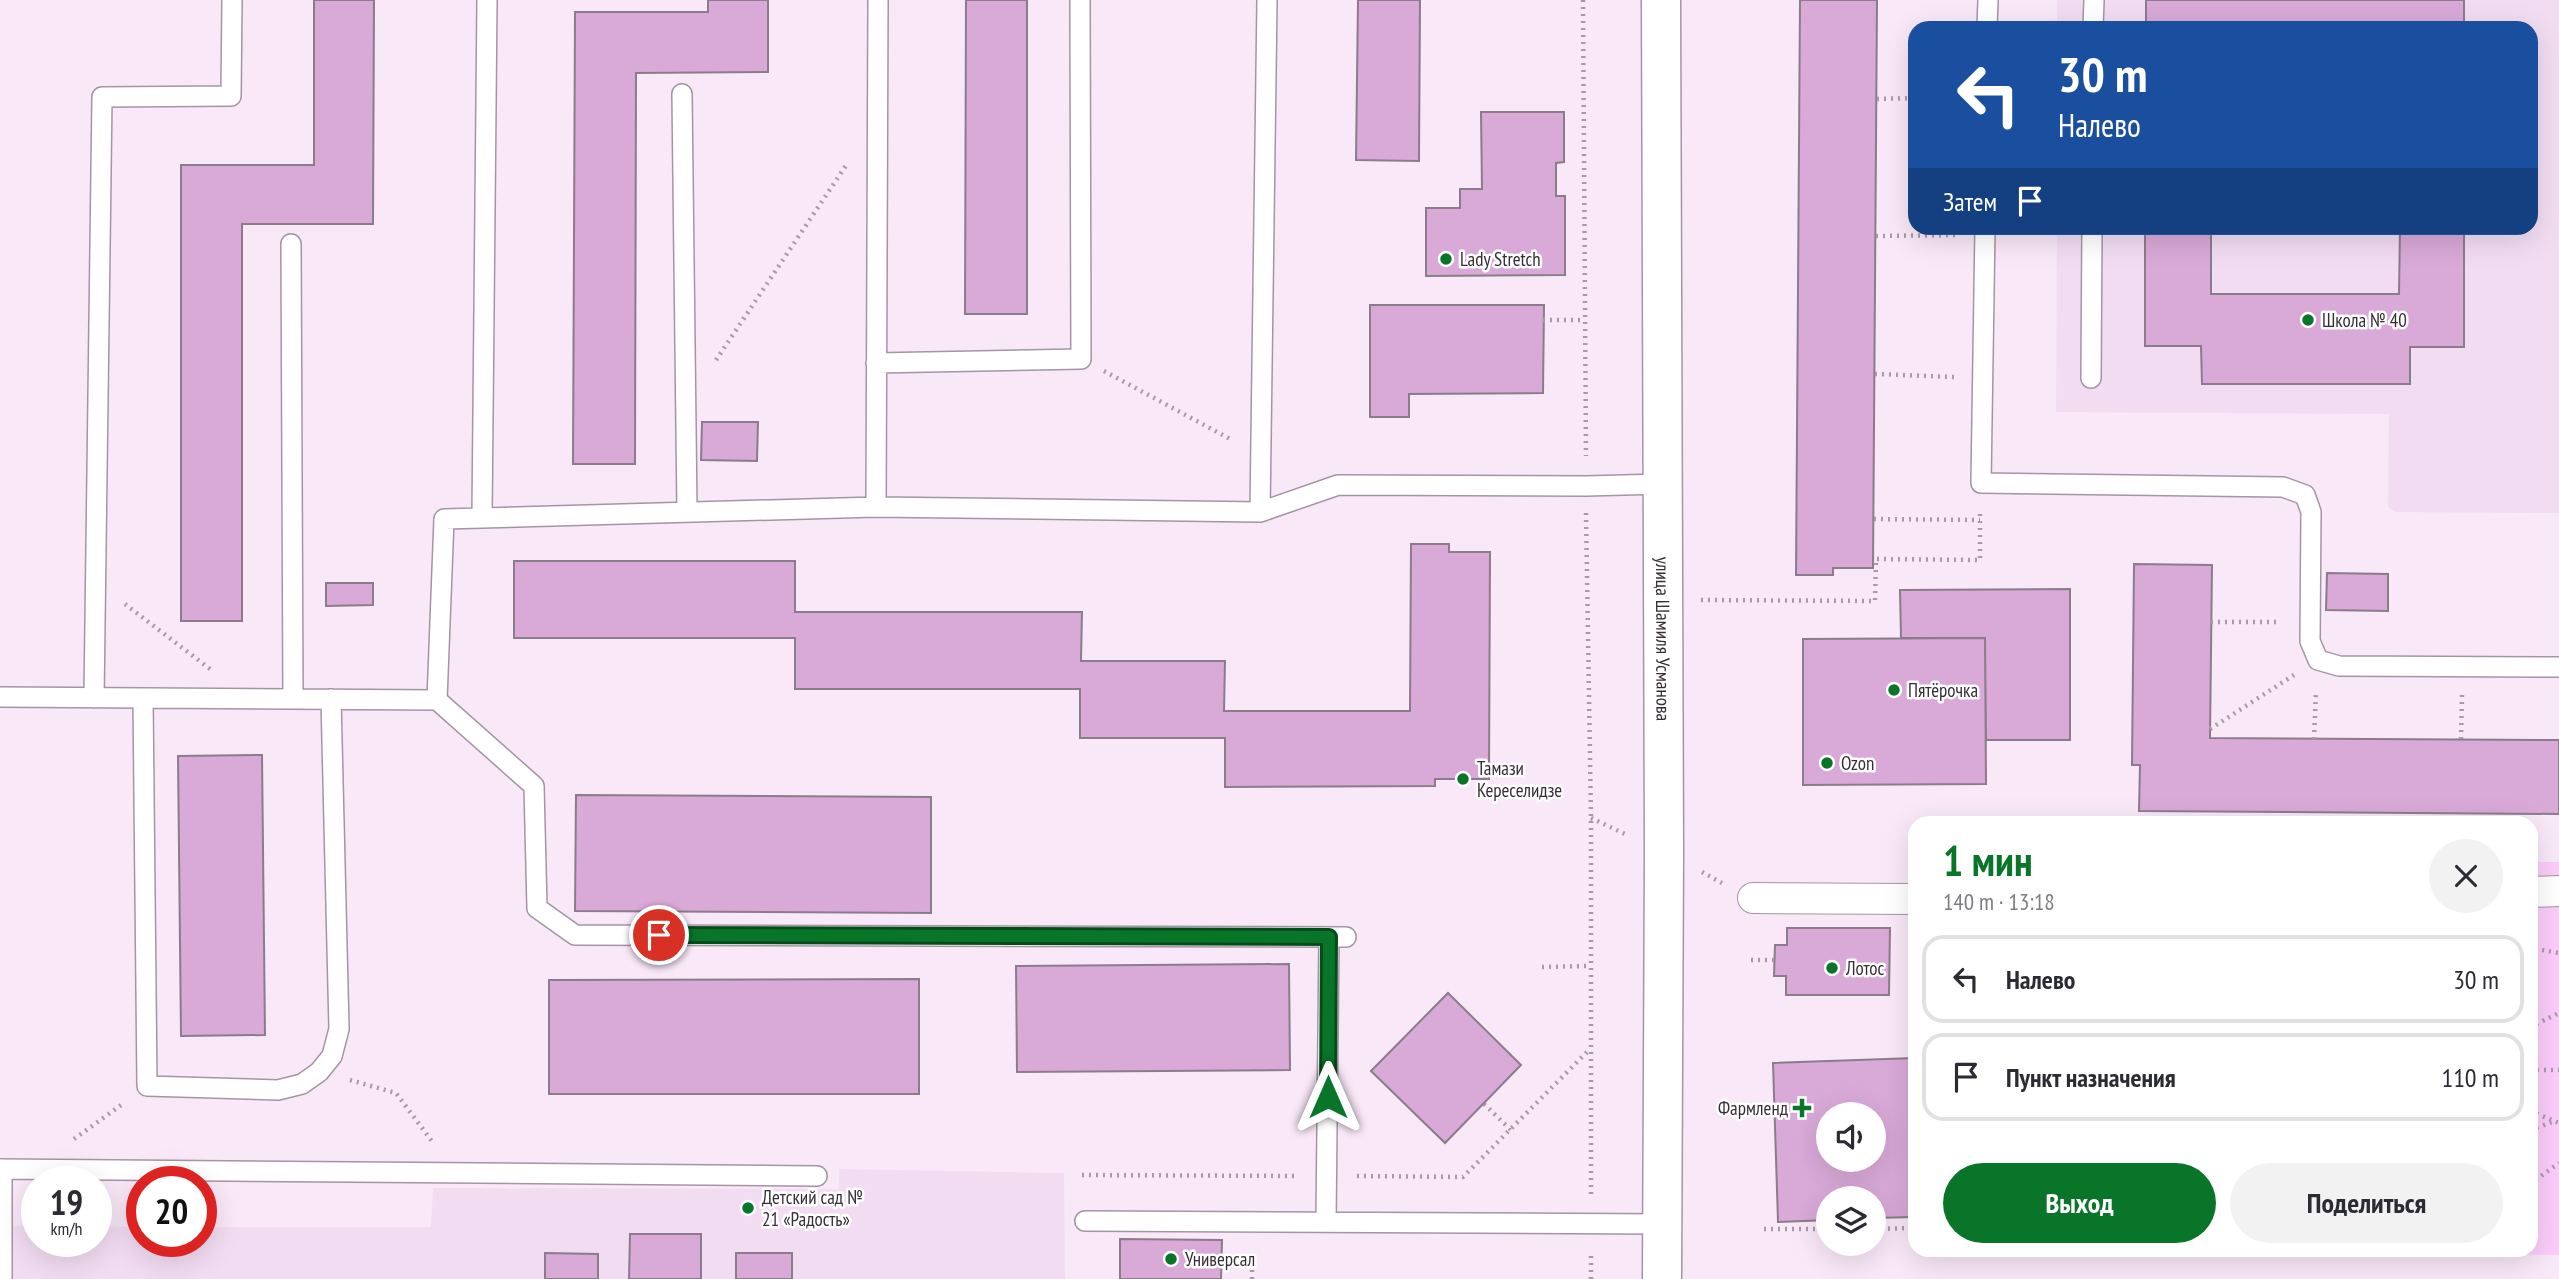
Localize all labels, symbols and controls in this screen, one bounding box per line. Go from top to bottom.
text: 30 m [2058,42,2147,106]
icon: left [1943,49,2034,140]
text: Налево [2058,104,2141,146]
icon: arrive [2011,182,2049,220]
text: Затем [1943,185,1997,218]
place label: Lady Stretch [1460,247,1541,271]
marker: Lady Stretch [1438,251,1454,267]
place label: Школа № 40 [2322,308,2407,332]
marker: Школа № 40 [2300,312,2316,328]
street label: улица Шамиля Усманова [1651,557,1676,721]
place label: Пятёрочка [1908,678,1978,702]
marker: Пятёрочка [1886,682,1902,698]
place label: Ozon [1841,751,1874,775]
marker: Ozon [1819,755,1835,771]
place label: Тамази Кереселидзе [1477,756,1562,802]
marker: Тамази Кереселидзе [1455,771,1471,787]
text: 1 мин [1943,833,2033,888]
button: close [2429,839,2503,913]
text: 140 m · 13:18 [1943,887,2055,916]
pin [629,905,689,965]
icon: arrive [640,916,678,954]
place label: Лотос [1845,956,1885,980]
marker: Лотос [1824,960,1840,976]
icon: left [1947,960,1985,998]
text: Налево [2006,963,2075,996]
text: 30 m [2453,963,2499,996]
icon: arrive [1947,1058,1985,1096]
position arrow [1291,1060,1365,1134]
text: Пункт назначения [2006,1061,2176,1094]
text: 110 m [2441,1061,2499,1094]
place label: Фармленд [1718,1096,1789,1120]
marker: Фармленд [1794,1100,1810,1116]
map controls [1816,1102,1886,1256]
button: sound [1816,1102,1886,1172]
button: Выход [1943,1163,2216,1243]
button: Поделиться [2230,1163,2503,1243]
speed limit sign: 20 [126,1166,217,1257]
text: 19 [50,1179,83,1225]
place label: Детский сад № 21 «Радость» [762,1185,863,1231]
button: layers [1816,1186,1886,1256]
marker: Детский сад № 21 «Радость» [740,1200,756,1216]
text: km/h [51,1217,82,1240]
place label: Универсал [1185,1247,1255,1271]
marker: Универсал [1163,1251,1179,1267]

